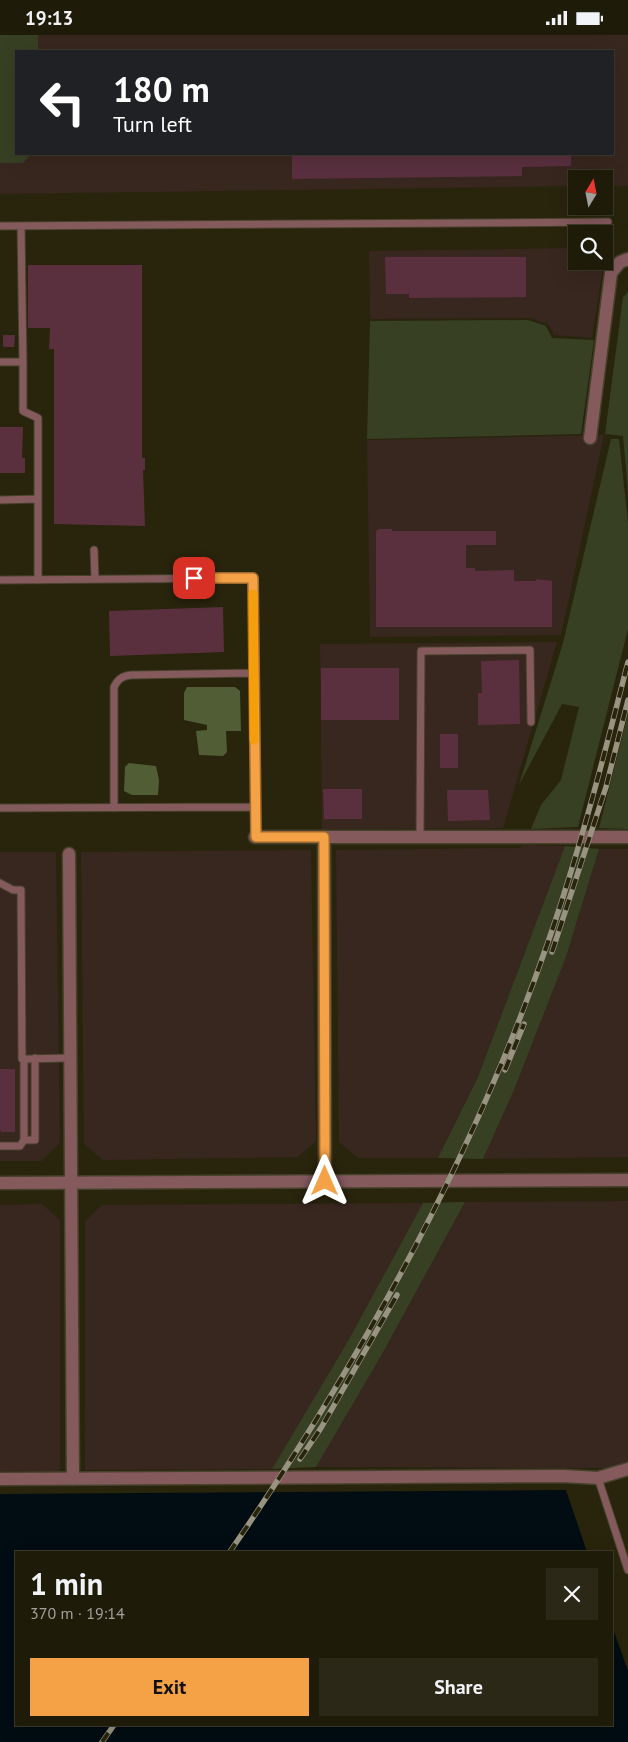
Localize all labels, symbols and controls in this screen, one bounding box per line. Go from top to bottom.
text: 19:13 [25,6,73,30]
text: 180 m [113,66,210,112]
icon: left [30,70,95,135]
text: Turn left [113,110,192,138]
north arrow [568,170,612,215]
map controls [568,170,613,270]
button: search [568,225,613,270]
pin [173,557,215,599]
icon: arrive [180,564,208,592]
position arrow [298,1154,350,1206]
text: 1 min [30,1564,103,1603]
button: close [546,1568,598,1620]
text: 370 m · 19:14 [30,1603,125,1623]
button: Exit [30,1658,309,1716]
button: Share [319,1658,598,1716]

